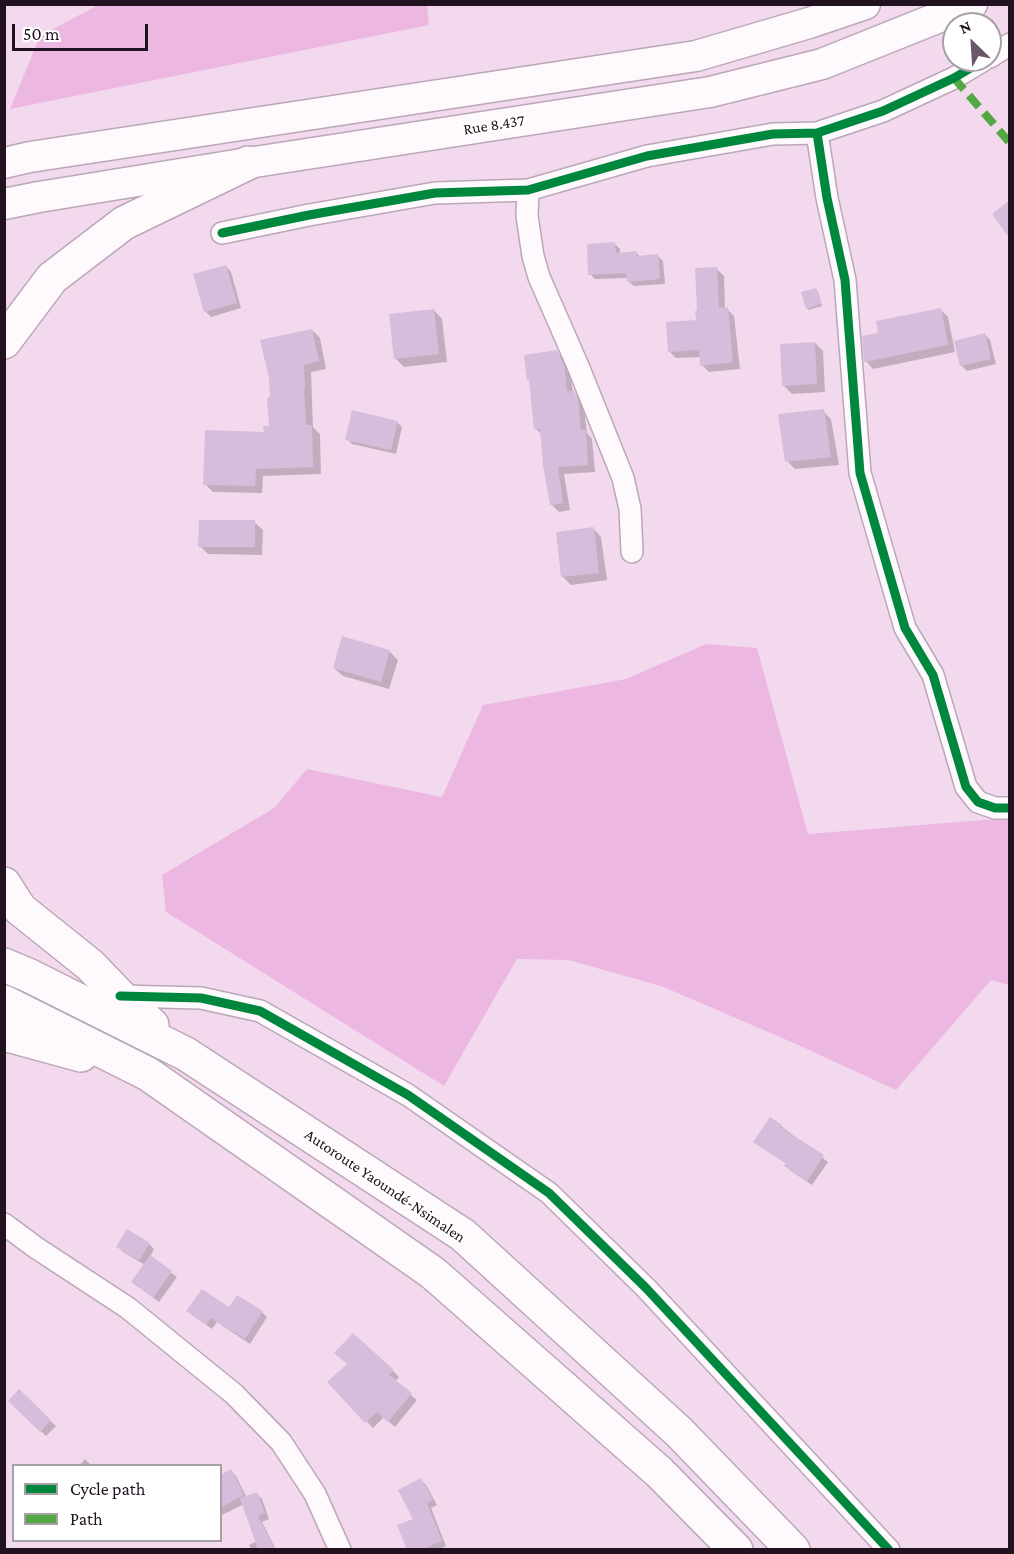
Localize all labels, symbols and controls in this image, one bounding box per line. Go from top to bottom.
scale bar [15,12,152,50]
north arrow [942,12,1002,72]
text: N [956,17,974,37]
text: 50 m [23,24,60,44]
street label: Rue 8.437 [462,111,526,139]
street label: Autoroute Yaoundé-Nsimalen [301,1125,469,1247]
legend [12,1464,222,1542]
text: Cycle path [70,1479,145,1499]
text: Path [70,1509,103,1529]

